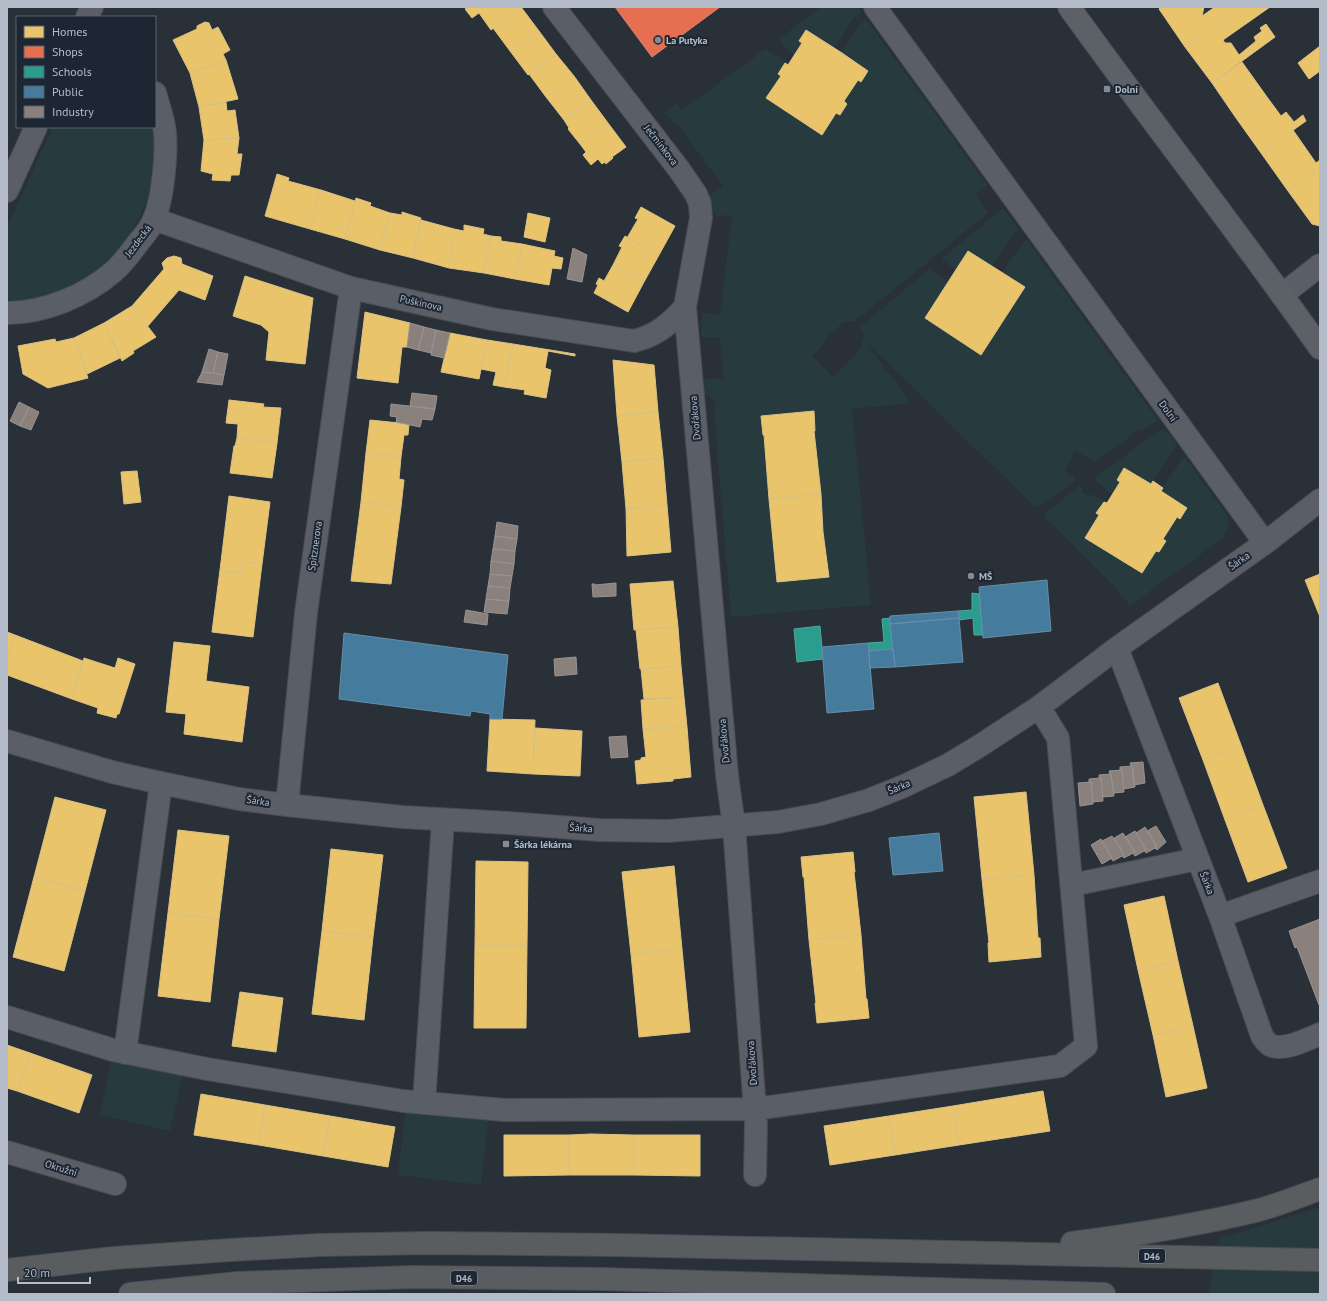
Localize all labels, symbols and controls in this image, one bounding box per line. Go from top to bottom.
legend [16,16,156,128]
text: Homes [52,24,87,39]
place label: La Putyka [666,34,707,47]
marker: La Putyka [653,35,663,45]
text: Shops [52,44,83,59]
text: Schools [52,64,92,79]
place label: Dolní [1115,83,1138,96]
text: Public [52,84,84,99]
marker: Dolní [1102,84,1112,94]
text: Industry [52,104,94,119]
street label: Ječmínkova [640,121,681,168]
street label: Jezdecká [121,222,154,260]
street label: Puškinova [399,292,443,314]
street label: Dvořákova [687,395,703,441]
street label: Dolní [1156,398,1180,424]
street label: Spitznerova [305,520,325,572]
street label: Šárka [1226,549,1252,573]
place label: MŠ [979,570,992,583]
marker: MŠ [966,571,976,581]
street label: Dvořákova [716,718,732,764]
street label: Šárka [886,776,912,798]
street label: Šárka [245,793,271,809]
street label: Šárka [569,821,593,835]
place label: Šárka lékárna [514,838,572,851]
marker: Šárka lékárna [501,839,511,849]
street label: Šárka [1197,870,1217,896]
street label: Dvořákova [744,1040,760,1086]
street label: Okružní [43,1157,79,1179]
road number: D46 [1139,1249,1165,1263]
scale bar [18,1259,90,1285]
text: 20 m [24,1265,50,1280]
road number: D46 [451,1271,477,1285]

